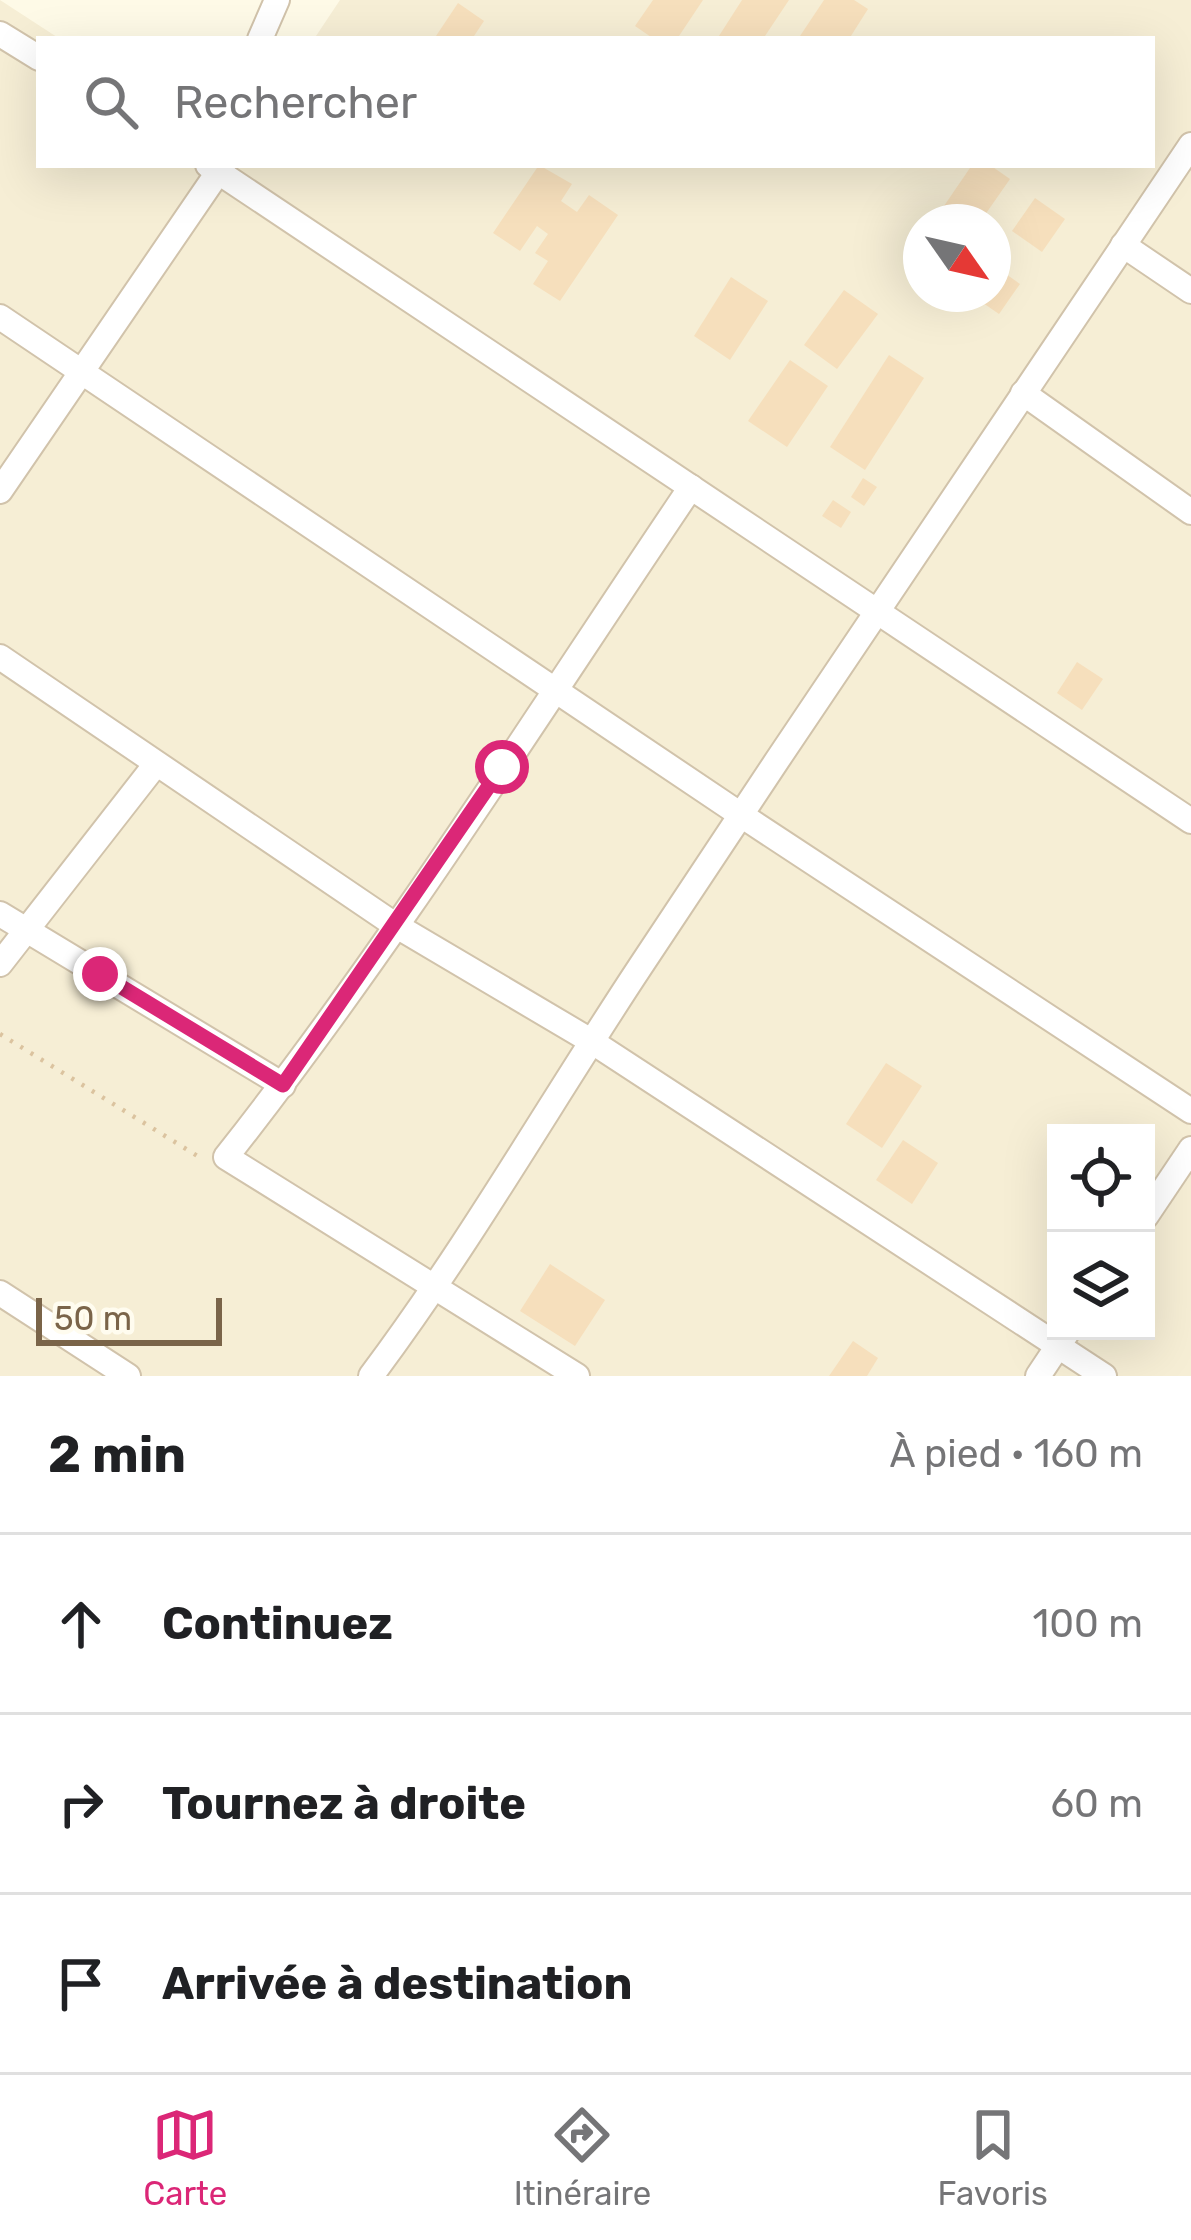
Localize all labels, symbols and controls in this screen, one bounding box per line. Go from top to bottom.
search box [36,36,1155,168]
icon: search [78,69,144,135]
text: Rechercher [174,76,417,129]
north arrow [903,204,1011,312]
route start [475,740,529,794]
route end [73,947,127,1001]
map controls [1047,1124,1155,1340]
button: locate [1047,1124,1155,1232]
button: layers [1047,1232,1155,1340]
scale bar [36,1292,222,1345]
text: 50 m [54,1299,132,1338]
text: 2 min [48,1424,186,1485]
text: À pied · 160 m [889,1431,1143,1477]
icon: ahead [48,1591,114,1657]
text: Continuez [162,1597,393,1650]
text: 100 m [1033,1601,1143,1647]
icon: right [48,1771,114,1837]
text: Tournez à droite [162,1777,526,1830]
text: 60 m [1050,1781,1143,1827]
icon: arrive [48,1951,114,2017]
text: Arrivée à destination [162,1957,632,2010]
tab: Carte [143,2102,227,2213]
tab: Itinéraire [514,2102,651,2213]
tab: Favoris [938,2102,1048,2213]

